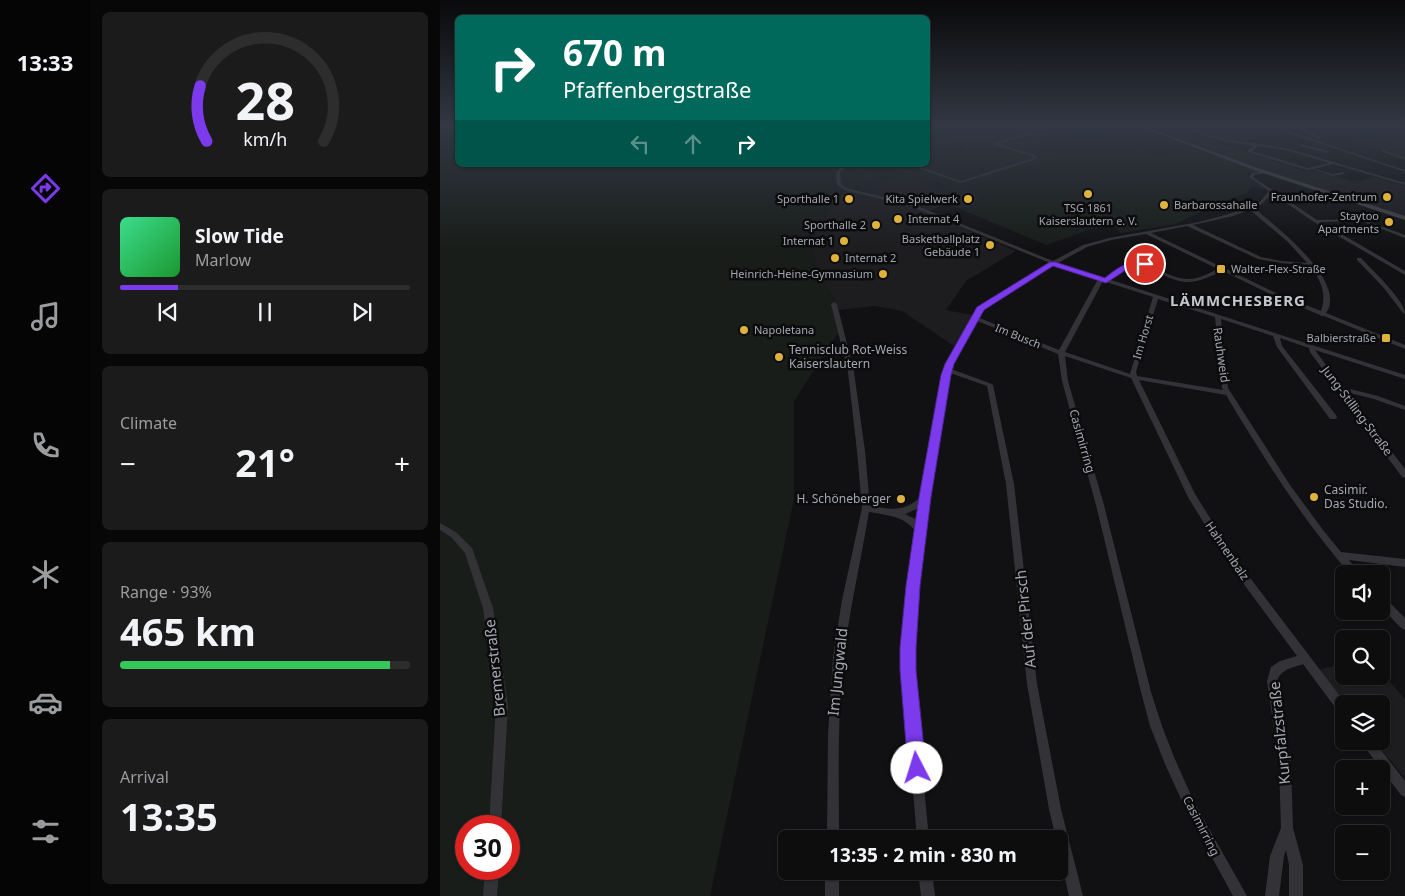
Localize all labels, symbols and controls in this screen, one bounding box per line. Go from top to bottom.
text: 670 m [563,29,666,76]
icon: right [480,35,545,100]
text: 13:33 [17,47,73,77]
text: 28 [235,64,295,135]
text: Pfaffenbergstraße [563,74,751,104]
text: km/h [243,127,287,151]
icon: left [626,130,654,158]
icon: ahead [679,130,707,158]
icon: right [732,130,760,158]
icon: directions [28,171,63,206]
marker: TSG 1861 Kaiserslautern e. V. [1082,188,1094,200]
place label: Fraunhofer-Zentrum [1271,189,1377,204]
place label: Sporthalle 1 [777,191,839,206]
place label: Kita Spielwerk [885,191,958,206]
marker: Fraunhofer-Zentrum [1381,191,1393,203]
marker: Sporthalle 1 [843,193,855,205]
marker: Kita Spielwerk [962,193,974,205]
place label: Barbarossahalle [1174,197,1257,212]
marker: Barbarossahalle [1158,199,1170,211]
place label: TSG 1861 Kaiserslautern e. V. [1039,200,1137,228]
place label: Staytoo Apartments [1318,208,1379,236]
place label: Internat 4 [908,211,960,226]
marker: Internat 4 [892,213,904,225]
marker: Staytoo Apartments [1383,216,1395,228]
place label: Sporthalle 2 [804,217,866,232]
marker: Sporthalle 2 [870,219,882,231]
text: Slow Tide [195,223,284,249]
place label: Basketballplatz Gebäude 1 [902,231,980,259]
place label: Internat 1 [783,233,834,248]
marker: Internat 1 [838,235,850,247]
marker: Basketballplatz Gebäude 1 [984,239,996,251]
pin [1124,243,1166,285]
text: Marlow [195,249,251,271]
place label: Internat 2 [845,250,896,265]
icon: arrive [1131,250,1159,278]
marker: Internat 2 [829,252,841,264]
place label: Walter-Flex-Straße [1231,261,1326,276]
marker: Walter-Flex-Straße [1215,263,1227,275]
place label: Heinrich-Heine-Gymnasium [730,266,873,281]
marker: Heinrich-Heine-Gymnasium [877,268,889,280]
district label: LÄMMCHESBERG [1170,290,1306,310]
icon: previous [154,298,182,326]
icon: pause [251,298,279,326]
icon: next [348,298,376,326]
icon: music [28,299,63,334]
street label: Im Horst [1129,313,1156,361]
street label: Im Busch [993,320,1043,352]
place label: Napoletana [754,322,814,337]
marker: Napoletana [738,324,750,336]
street label: Rauhweid [1209,326,1234,384]
place label: Balbierstraße [1307,330,1376,345]
marker: Balbierstraße [1380,332,1392,344]
place label: Tennisclub Rot-Weiss Kaiserslautern [789,341,908,372]
marker: Tennisclub Rot-Weiss Kaiserslautern [773,351,785,363]
street label: Jung-Stilling-Straße [1318,362,1397,459]
street label: Casimirring [1065,407,1100,475]
text: Climate [120,412,177,434]
icon: phone [28,428,63,463]
text: 21° [235,436,295,488]
text: − [120,444,136,482]
text: + [394,444,410,482]
place label: Casimir. Das Studio. [1324,481,1388,512]
place label: H. Schöneberger [796,490,891,507]
marker: Casimir. Das Studio. [1308,491,1320,503]
marker: H. Schöneberger [895,493,907,505]
street label: Hahnenbalz [1201,518,1254,584]
icon: climate [28,557,63,592]
map controls [1335,565,1390,880]
button: sound [1335,565,1390,620]
street label: Auf der Pirsch [1010,569,1040,669]
text: Range · 93% [120,581,212,603]
text: 465 km [120,605,256,657]
street label: Bremerstraße [479,619,509,718]
street label: Im Jungwald [822,627,852,717]
button: search [1335,630,1390,685]
street label: Kurpfalzstraße [1264,681,1294,786]
icon: car [28,685,63,720]
button: layers [1335,695,1390,750]
position arrow [890,741,942,793]
button: + [1335,760,1390,815]
text: Arrival [120,766,169,788]
text: 13:35 [120,790,218,842]
street label: Casimirring [1179,793,1224,859]
icon: filters [28,814,63,849]
speed limit sign: 30 [455,815,520,880]
button: − [1335,825,1390,880]
text: 13:35 · 2 min · 830 m [829,842,1017,868]

